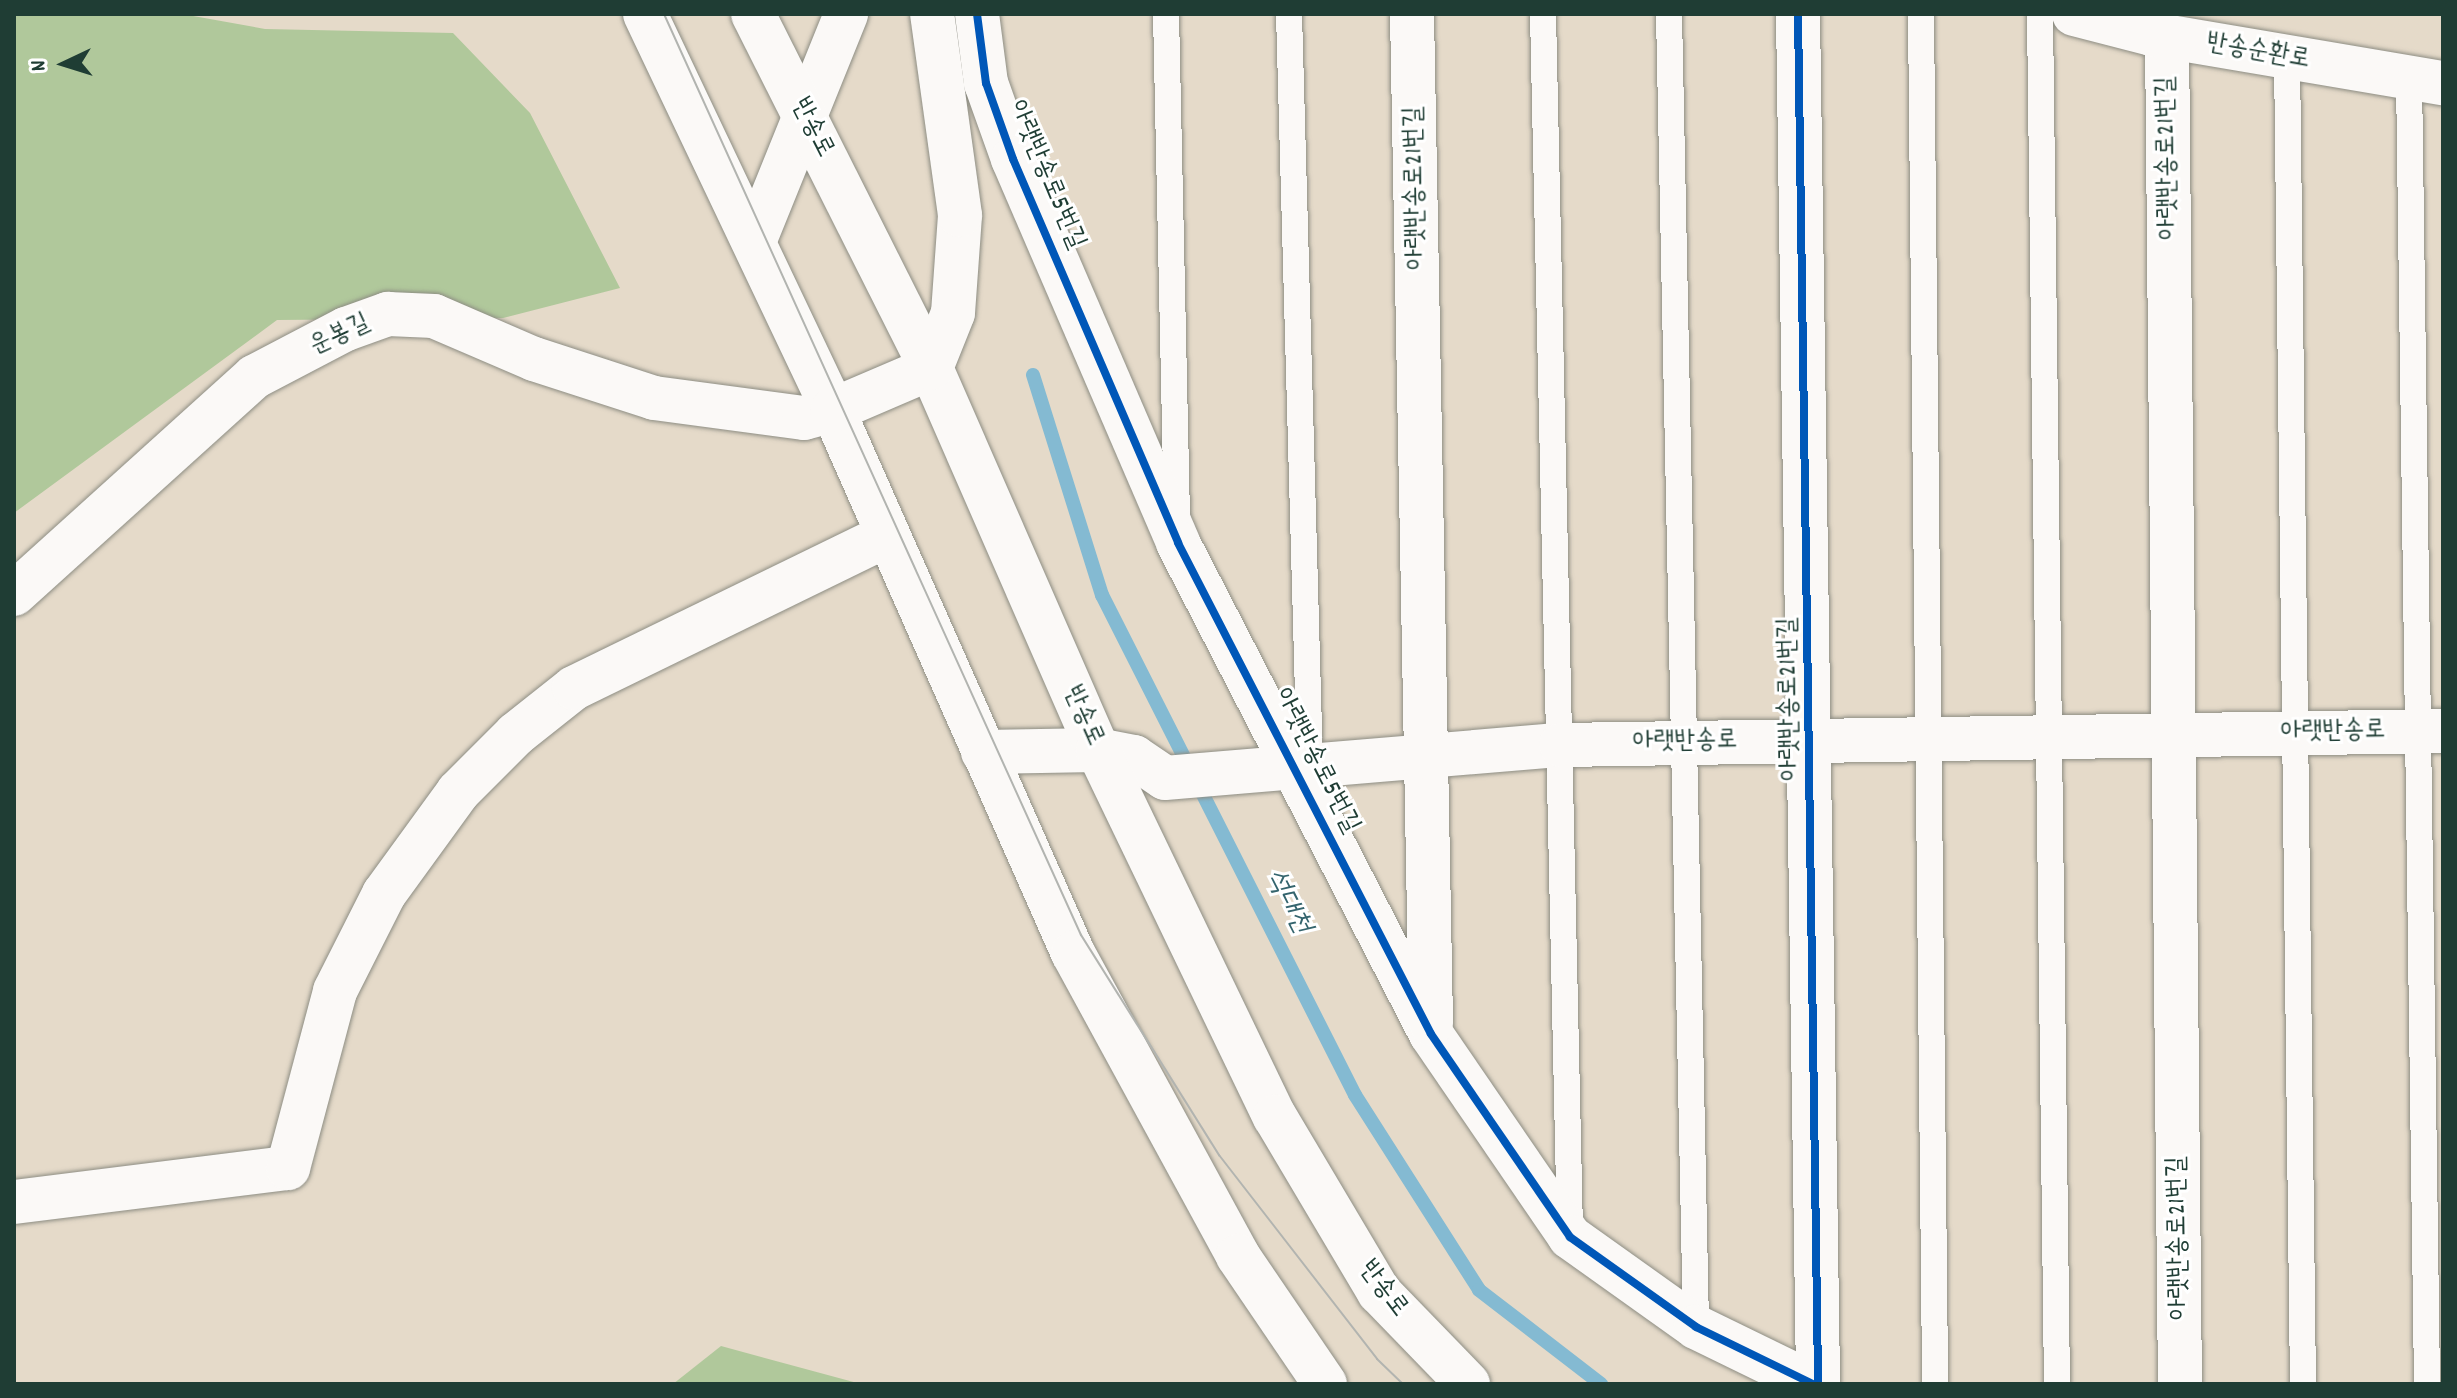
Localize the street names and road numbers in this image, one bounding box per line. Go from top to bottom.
street label: 반송순환로 [2204,28,2312,76]
street label: 아랫반송로21번길 [2151,76,2185,240]
street label: 반송로 [784,93,840,163]
street label: 아랫반송로5번길 [1001,96,1091,254]
street label: 아랫반송로21번길 [1399,106,1433,270]
street label: 운봉길 [305,308,375,362]
street label: 아랫반송로21번길 [1773,617,1807,781]
street label: 반송로 [1056,681,1110,751]
street label: 아랫반송로5번길 [1266,683,1366,839]
street label: 아랫반송로 [2280,715,2386,749]
street label: 아랫반송로 [1632,725,1738,759]
street label: 아랫반송로21번길 [2162,1156,2196,1320]
street label: 반송로 [1352,1255,1414,1323]

